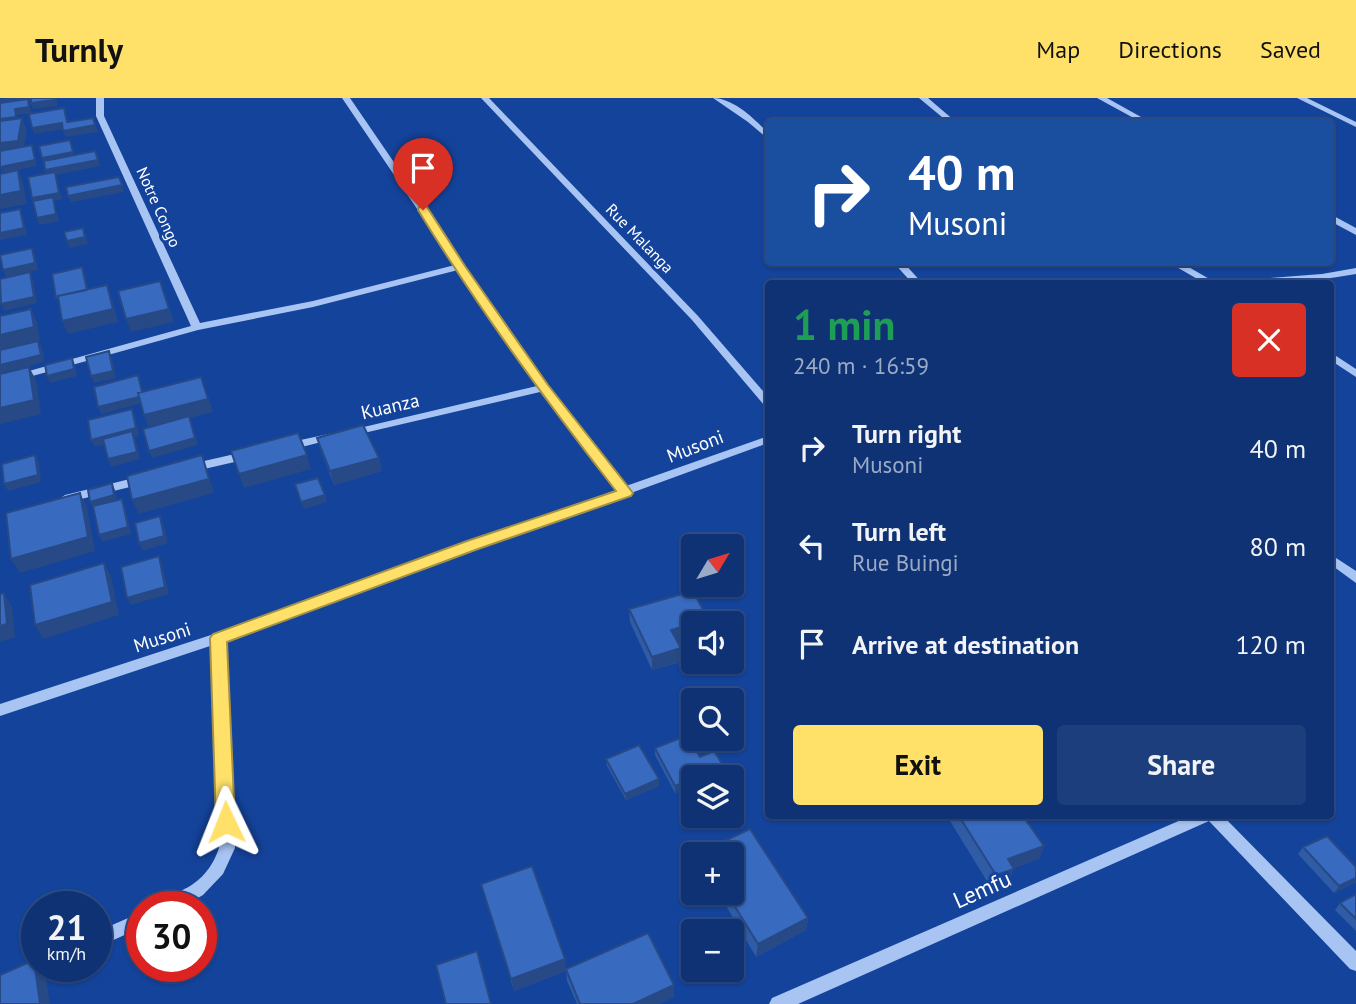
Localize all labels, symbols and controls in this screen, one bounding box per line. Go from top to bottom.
text: Turnly [35,28,123,71]
text: Map [1036,34,1080,65]
text: Directions [1118,34,1222,65]
text: Saved [1260,34,1321,65]
pin [393,138,453,210]
text: 40 m [908,140,1015,204]
icon: right [793,147,884,238]
icon: arrive [404,149,442,187]
street label: Notre Congo [132,164,186,250]
street label: Rue Malanga [602,199,678,277]
text: Musoni [908,202,1007,244]
text: 1 min [793,297,895,352]
button: close [1232,303,1306,377]
text: 240 m · 16:59 [793,351,929,380]
street label: Kuanza [359,388,421,424]
text: Turn right [852,417,961,450]
street label: Musoni [663,424,727,468]
icon: right [793,429,831,467]
text: 40 m [1250,432,1306,465]
text: Musoni [852,450,923,479]
text: Turn left [852,515,946,548]
icon: left [793,527,831,565]
text: 80 m [1250,530,1306,563]
north arrow [681,534,744,597]
map controls [681,534,744,982]
text: Rue Buingi [852,548,959,577]
button: sound [681,611,744,674]
street label: Musoni [130,616,194,658]
icon: arrive [793,625,831,663]
text: Arrive at destination [852,628,1079,661]
text: 120 m [1235,628,1306,661]
button: search [681,688,744,751]
button: Exit [793,725,1043,805]
button: Share [1057,725,1306,805]
button: layers [681,765,744,828]
position arrow [189,785,263,859]
button: + [681,842,744,905]
street label: Lemfu [948,863,1016,915]
speed limit sign: 30 [126,891,217,982]
text: 21 [47,904,86,950]
button: − [681,919,744,982]
text: km/h [47,942,86,965]

